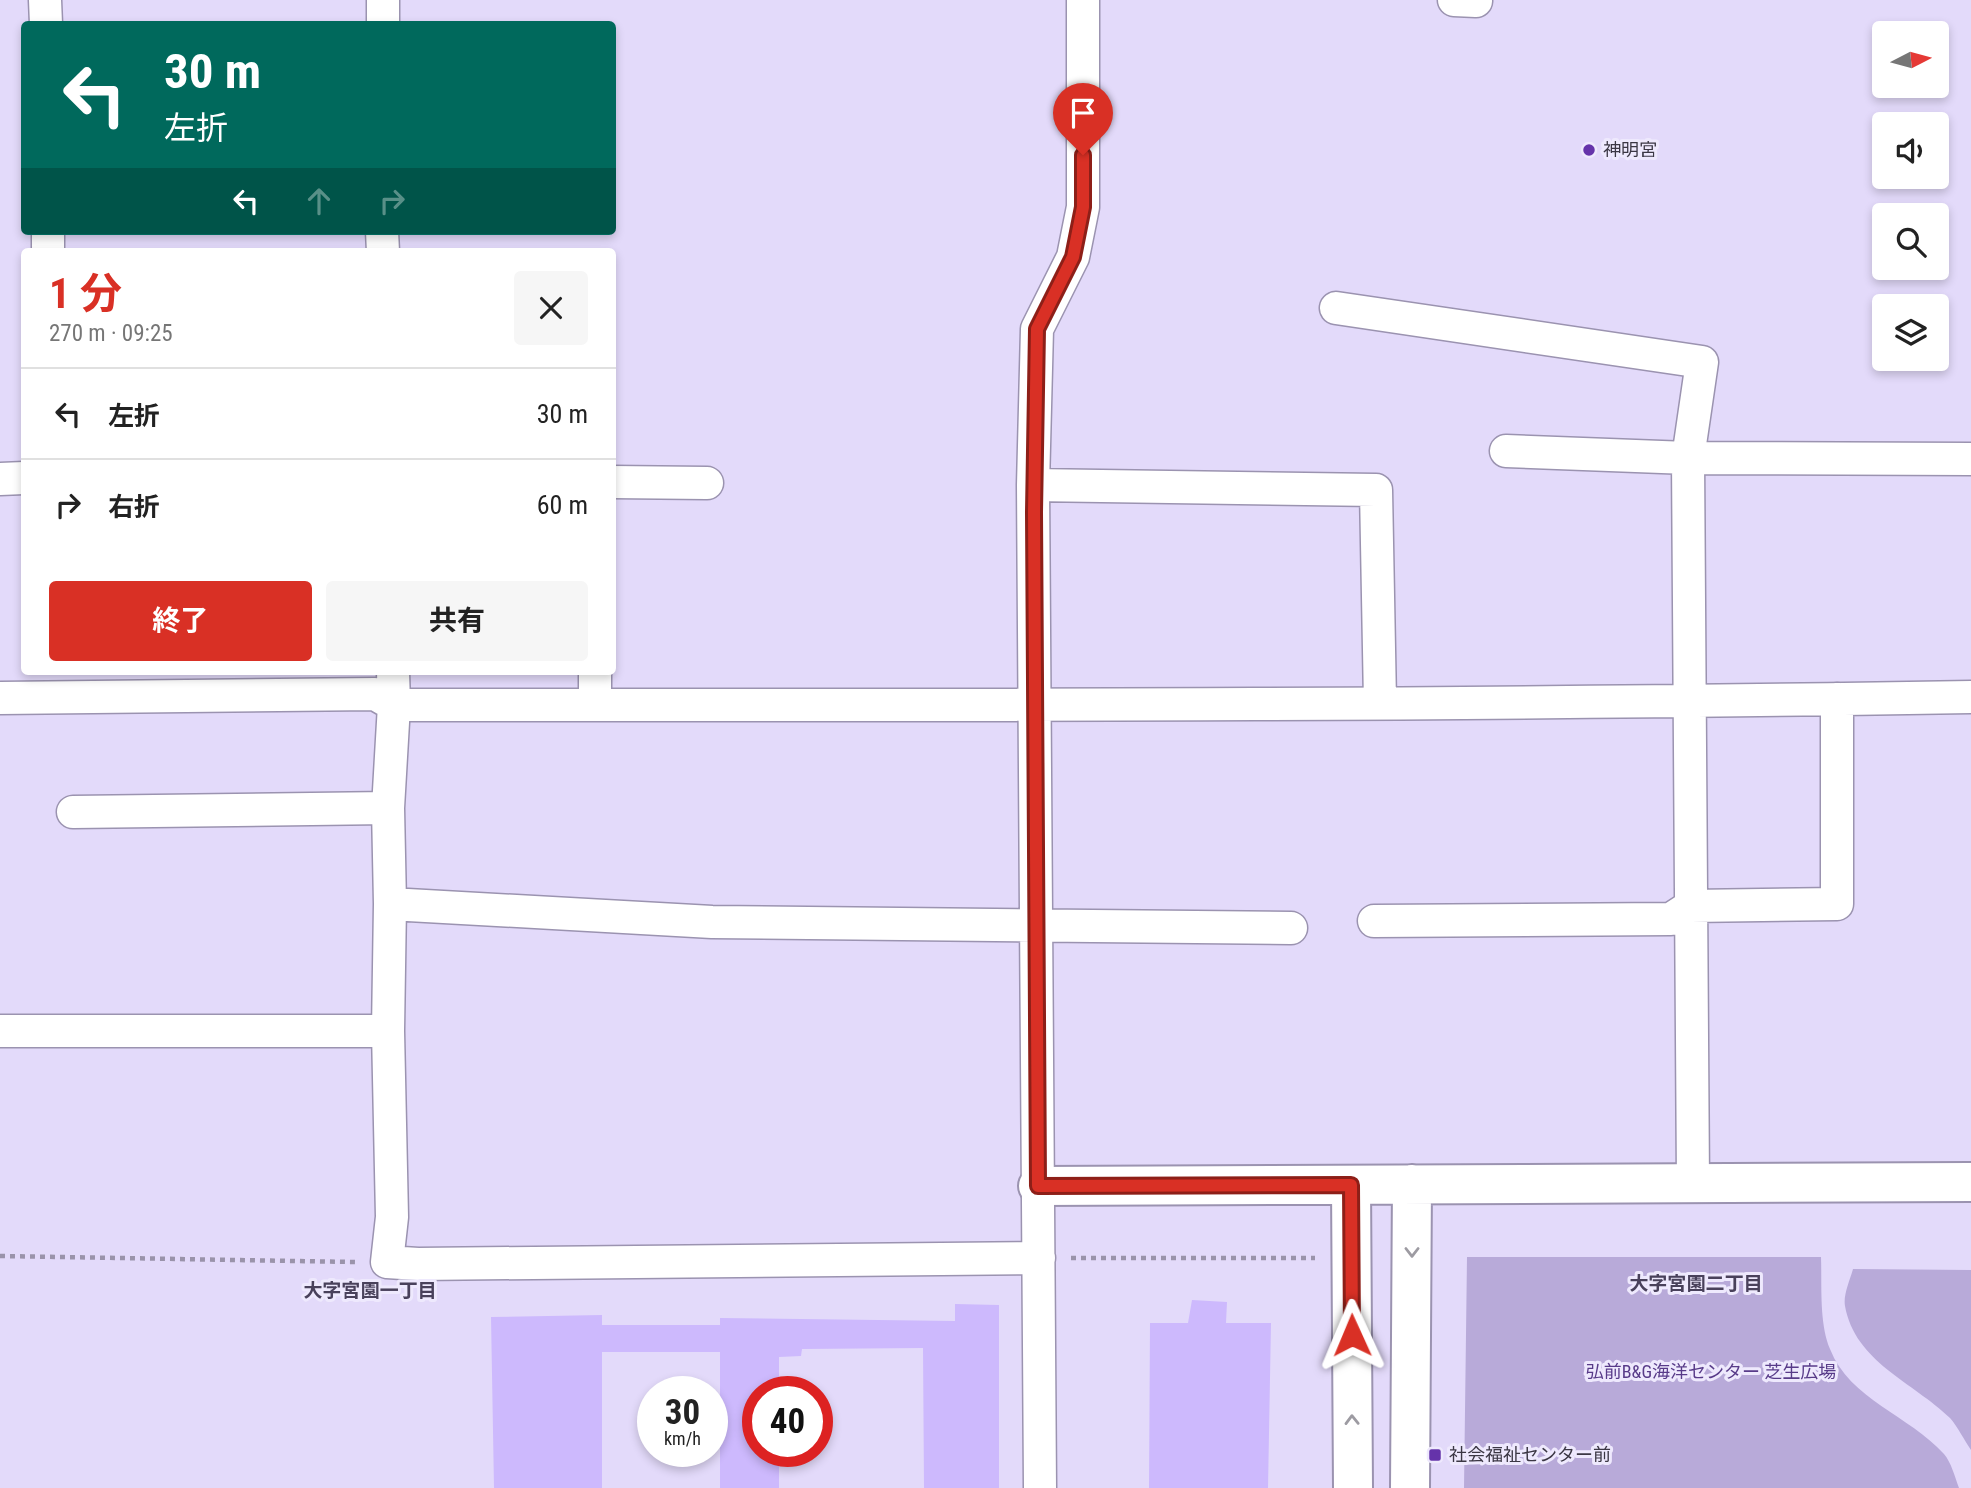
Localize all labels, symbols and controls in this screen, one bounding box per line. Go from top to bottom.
north arrow [1872,21,1950,98]
map controls [1872,21,1949,371]
text: 30 m [164,43,261,100]
icon: left [49,49,140,140]
pin [1053,83,1113,155]
icon: arrive [1064,94,1102,132]
text: 左折 [164,109,228,147]
button: sound [1872,112,1949,189]
place label: 神明宮 [1603,139,1657,160]
marker: 神明宮 [1581,142,1597,158]
icon: left [227,182,265,220]
icon: ahead [300,182,338,220]
icon: right [373,182,411,220]
button: search [1872,203,1949,280]
text: 1 分 [49,269,122,318]
button: close [514,271,588,345]
button: layers [1872,294,1949,371]
text: 270 m · 09:25 [49,320,173,347]
icon: left [49,395,87,433]
text: 30 m [537,399,588,429]
text: 左折 [108,401,160,431]
icon: right [49,486,87,524]
text: 60 m [537,490,588,520]
text: 右折 [108,492,160,522]
button: 終了 [49,581,312,661]
button: 共有 [326,581,588,661]
one-way arrow [1404,1247,1420,1258]
district label: 大字宮園二丁目 [1629,1272,1763,1295]
district label: 大字宮園一丁目 [303,1279,437,1302]
position arrow [1315,1298,1389,1372]
park label: 弘前B&G海洋センター 芝生広場 [1586,1361,1836,1382]
speed limit sign: 40 [742,1376,833,1467]
text: 30 [665,1392,700,1433]
one-way arrow [1345,1414,1360,1425]
text: km/h [664,1428,701,1449]
place label: 社会福祉センター前 [1449,1444,1611,1465]
marker: 社会福祉センター前 [1427,1447,1443,1463]

